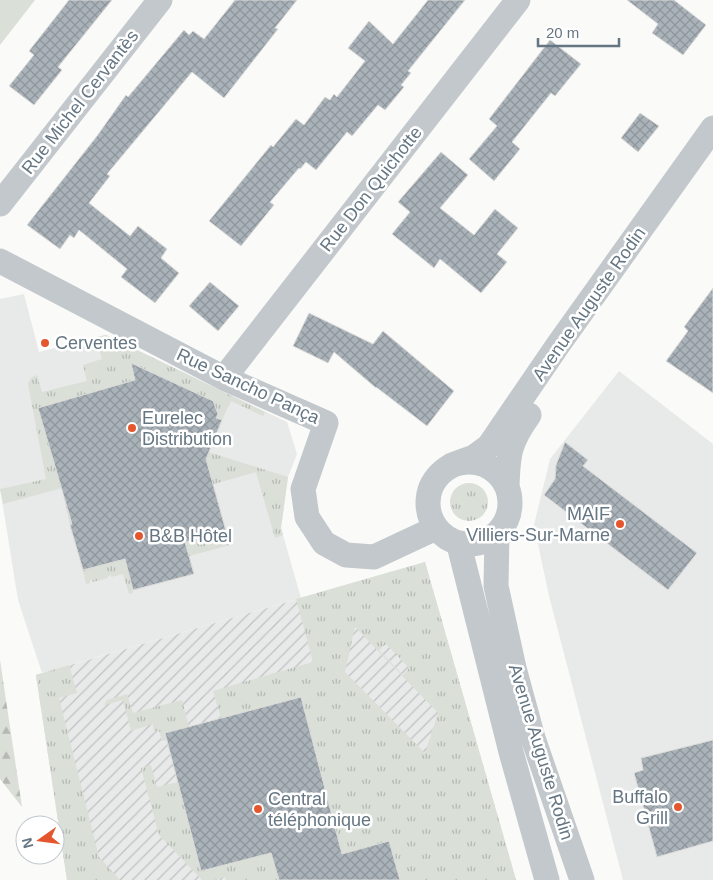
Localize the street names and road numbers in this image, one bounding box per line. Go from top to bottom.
street label: Rue Michel Cervantès [18,26,142,178]
street label: Rue Don Quichotte [316,123,426,255]
street label: Avenue Auguste Rodin [528,223,650,385]
street label: Rue Sancho Pança [173,344,323,428]
street label: Avenue Auguste Rodin [505,662,577,842]

